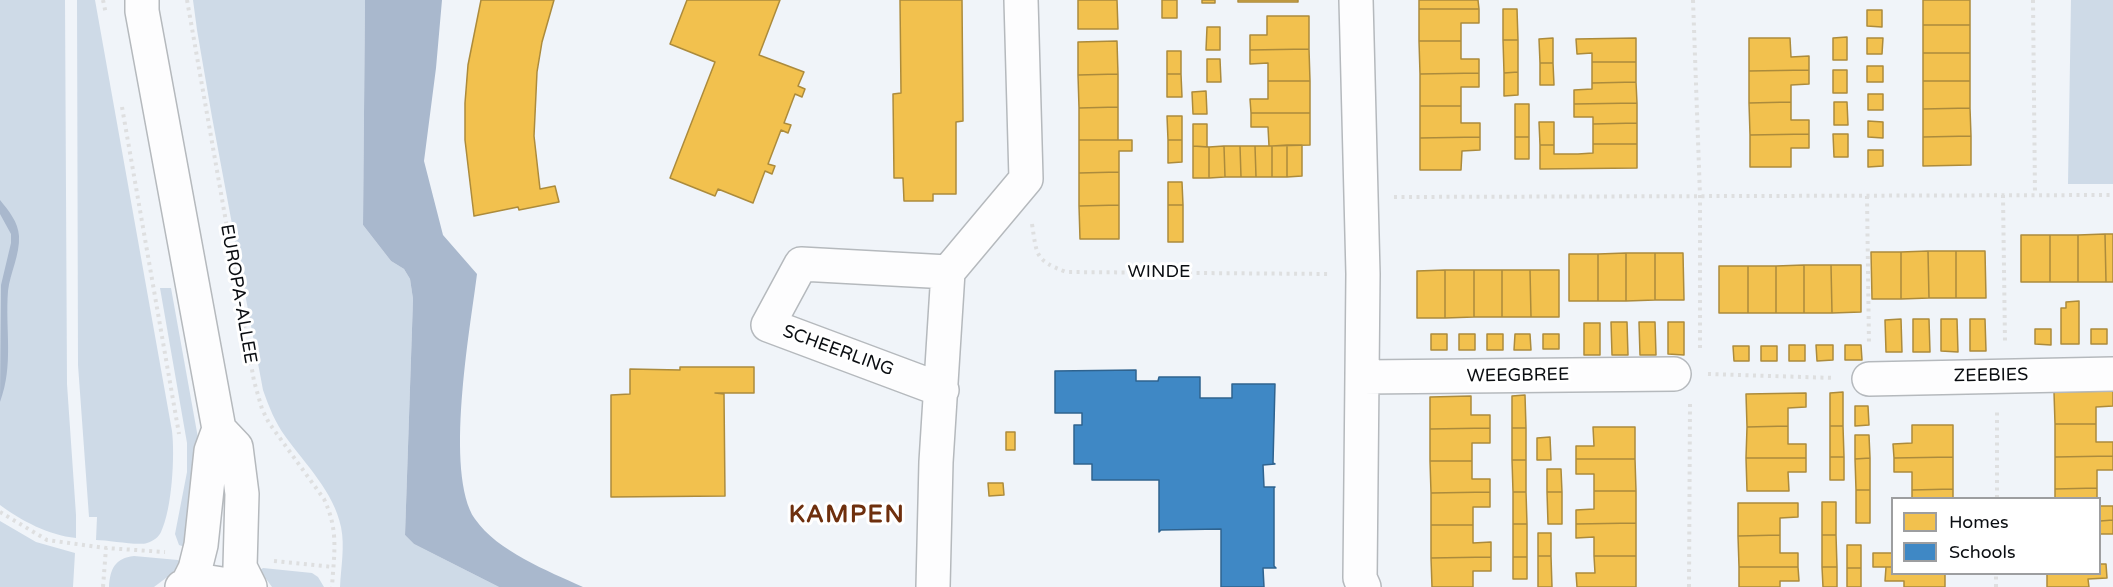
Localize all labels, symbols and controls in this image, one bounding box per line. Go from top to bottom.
street label: EUROPA-ALLEE [215,223,261,365]
street label: WINDE [1128,261,1190,283]
street label: SCHEERLING [780,321,896,381]
street label: WEEGBREE [1466,364,1570,388]
street label: ZEEBIES [1954,365,2028,387]
legend [1891,497,2101,575]
district label: KAMPEN [789,502,905,530]
text: Homes [1949,511,2009,533]
text: Schools [1949,541,2016,563]

